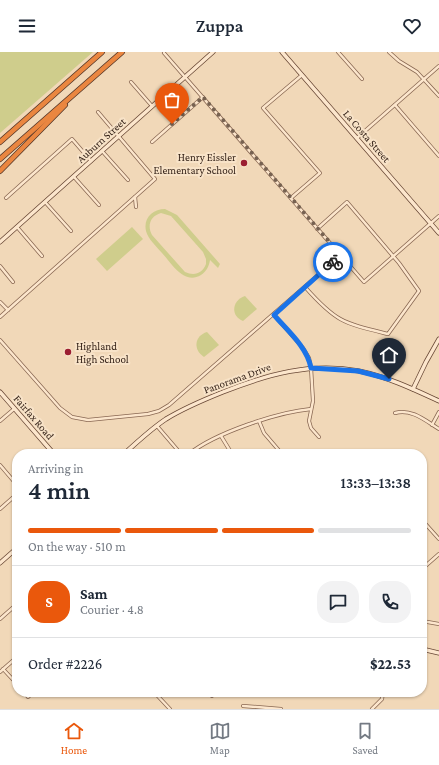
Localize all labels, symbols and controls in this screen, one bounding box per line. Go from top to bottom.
icon: menu [16,15,38,37]
icon: heart [401,15,423,37]
text: Zuppa [196,16,243,36]
pin [155,83,189,124]
icon: bag [161,89,183,111]
street label: La Costa Street [341,107,393,165]
street label: Auburn Street [74,115,128,165]
place label: Henry Eissler Elementary School [154,151,236,177]
marker: Henry Eissler Elementary School [239,158,249,168]
courier [313,242,353,282]
icon: bike [322,251,344,273]
pin [372,338,406,379]
place label: Highland High School [76,340,129,366]
icon: home [378,344,400,366]
marker: Highland High School [63,347,73,357]
street label: Panorama Drive [202,360,272,396]
street label: Fairfax Road [11,392,57,442]
text: Arriving in [28,461,84,476]
text: 13:33–13:38 [341,475,411,491]
text: 4 min [28,476,90,505]
text: On the way · 510 m [28,539,126,554]
button: chat [317,581,359,623]
button: phone [369,581,411,623]
text: Sam [80,586,108,602]
text: S [45,594,53,610]
text: Courier · 4.8 [80,602,144,617]
text: Order #2226 [28,656,102,672]
text: $22.53 [370,656,411,672]
tab: Home [61,720,87,756]
tab: Map [209,720,231,756]
tab: Saved [352,720,378,756]

